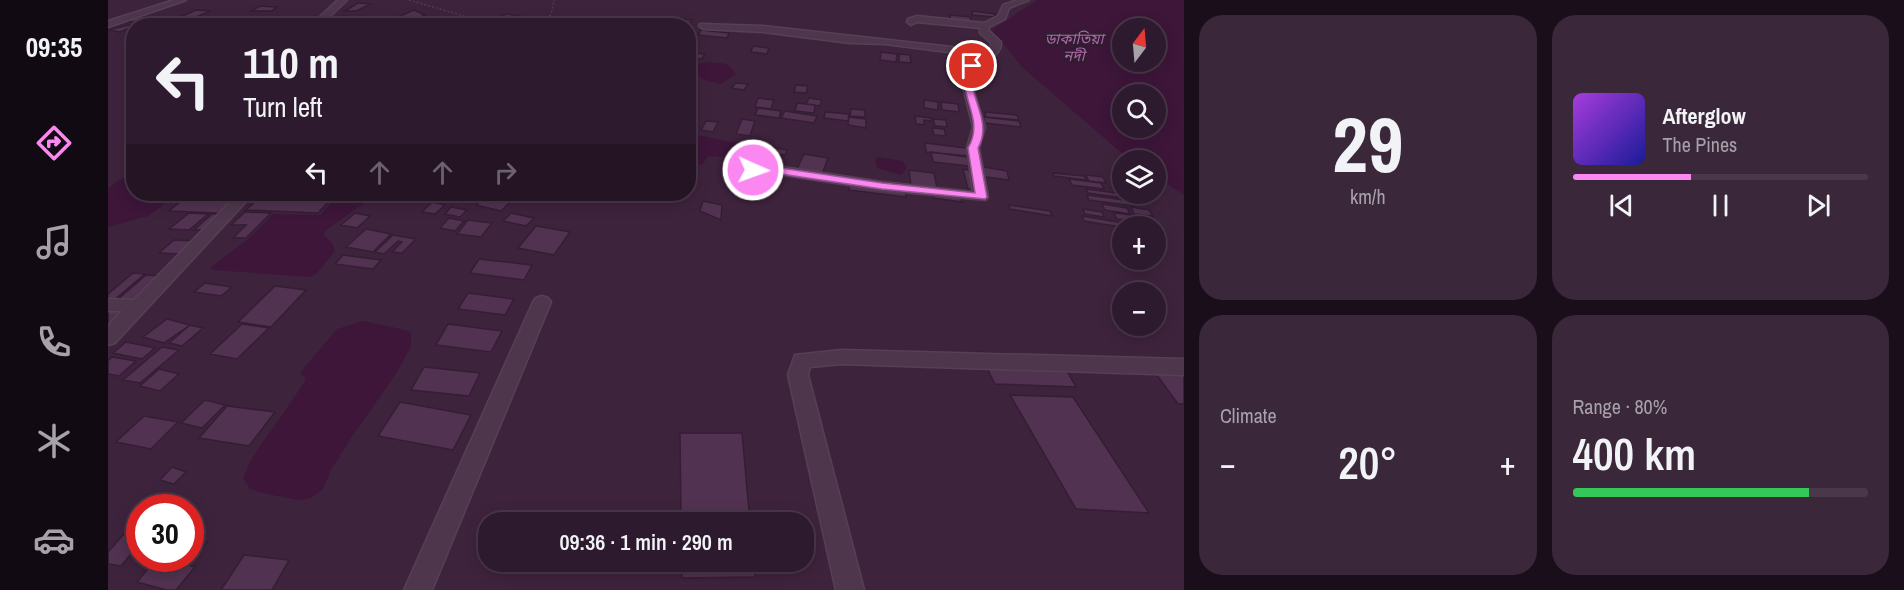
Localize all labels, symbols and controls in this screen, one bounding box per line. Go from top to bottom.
north arrow [1112,18,1166,72]
map controls [1112,18,1166,336]
water label: ডাকাতিয়া নদী [1045,28,1106,66]
text: 09:35 [26,29,82,65]
text: 110 m [243,35,339,91]
pin [946,40,997,91]
icon: left [144,42,222,120]
icon: arrive [955,49,988,82]
button: search [1112,84,1166,138]
text: Turn left [243,89,322,125]
text: 29 [1332,91,1403,196]
text: Afterglow [1663,101,1746,131]
icon: directions [33,122,75,164]
text: The Pines [1663,131,1737,158]
position arrow [721,138,785,202]
button: layers [1112,150,1166,204]
icon: left [300,156,333,189]
icon: ahead [363,156,396,189]
icon: ahead [426,156,459,189]
icon: right [489,156,522,189]
text: km/h [1350,183,1386,210]
icon: previous [1605,189,1638,222]
icon: pause [1704,189,1737,222]
icon: next [1802,189,1835,222]
button: + [1112,216,1166,270]
icon: music [33,221,75,263]
button: − [1112,282,1166,336]
icon: phone [33,321,75,363]
text: Range · 80% [1573,393,1667,420]
text: Climate [1220,402,1277,429]
icon: climate [33,420,75,462]
text: 400 km [1573,423,1696,484]
text: 20° [1338,432,1397,493]
text: − [1220,441,1236,485]
text: + [1500,441,1515,485]
speed limit sign: 30 [126,494,204,572]
icon: car [33,519,75,561]
text: 09:36 · 1 min · 290 m [559,527,733,557]

